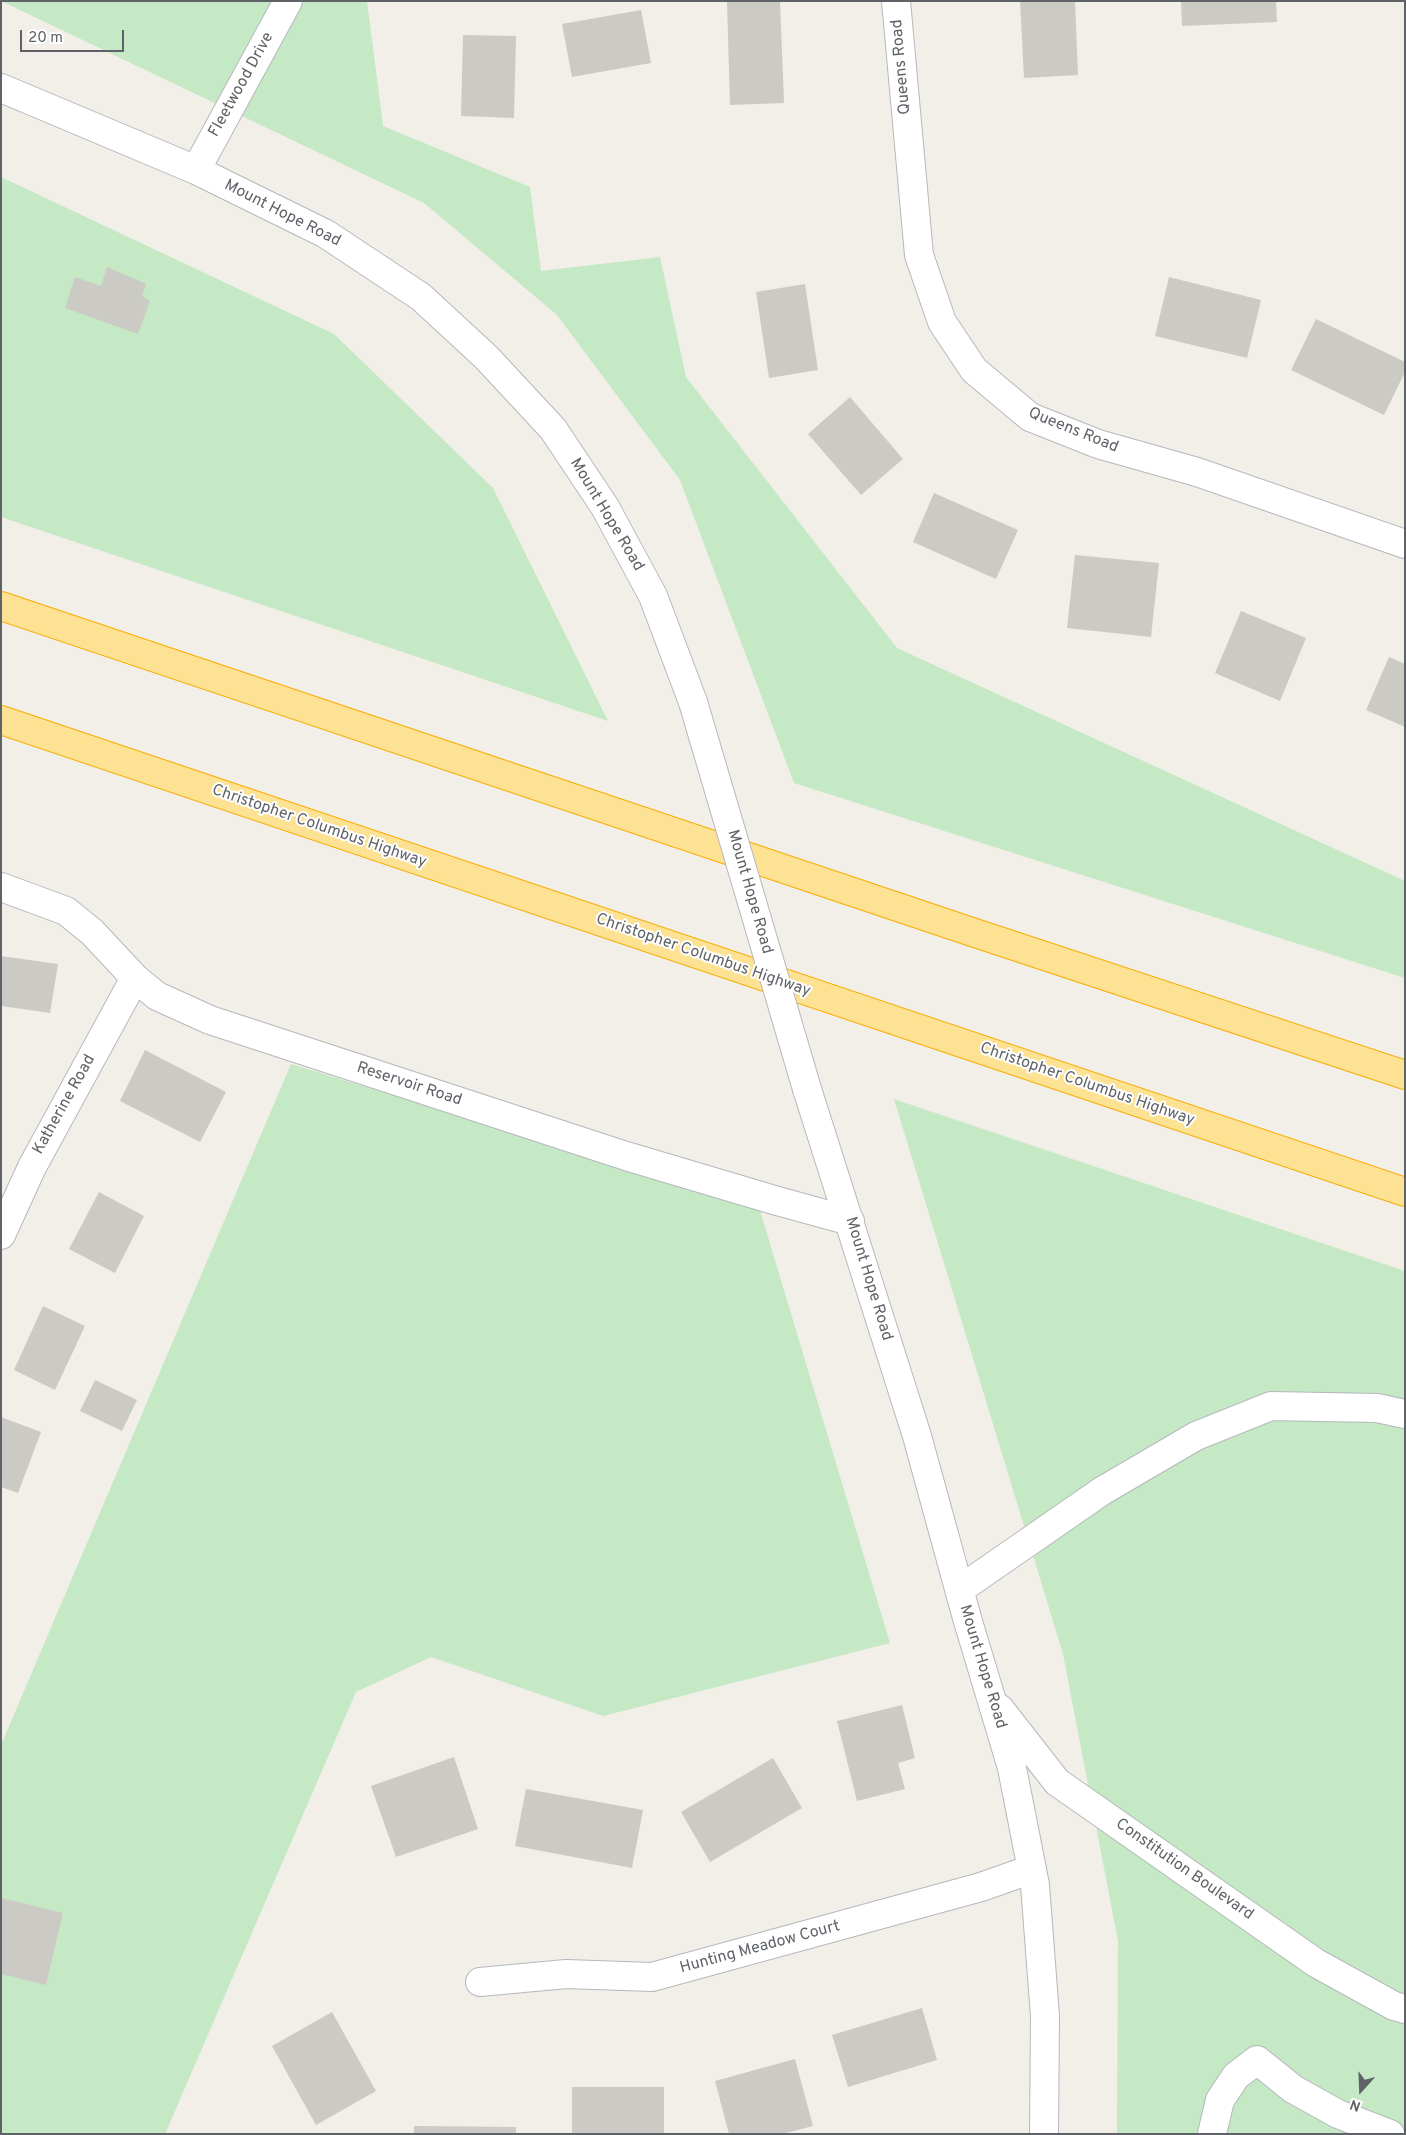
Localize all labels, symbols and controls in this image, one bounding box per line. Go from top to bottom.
street label: Queens Road [888,19,916,115]
scale bar [22,20,126,52]
text: 20 m [28,29,63,48]
street label: Fleetwood Drive [205,29,279,141]
street label: Mount Hope Road [220,176,344,252]
street label: Queens Road [1025,404,1121,458]
street label: Mount Hope Road [565,455,647,575]
street label: Christopher Columbus Highway [209,781,429,873]
street label: Mount Hope Road [722,828,776,956]
street label: Christopher Columbus Highway [593,910,813,1002]
street label: Christopher Columbus Highway [977,1039,1197,1131]
street label: Katherine Road [30,1052,100,1158]
street label: Reservoir Road [354,1059,464,1111]
street label: Mount Hope Road [840,1215,896,1343]
street label: Mount Hope Road [954,1603,1010,1731]
street label: Constitution Boulevard [1111,1815,1257,1925]
street label: Hunting Meadow Court [678,1917,842,1979]
north arrow [1336,2065,1386,2115]
text: N [1348,2095,1363,2114]

